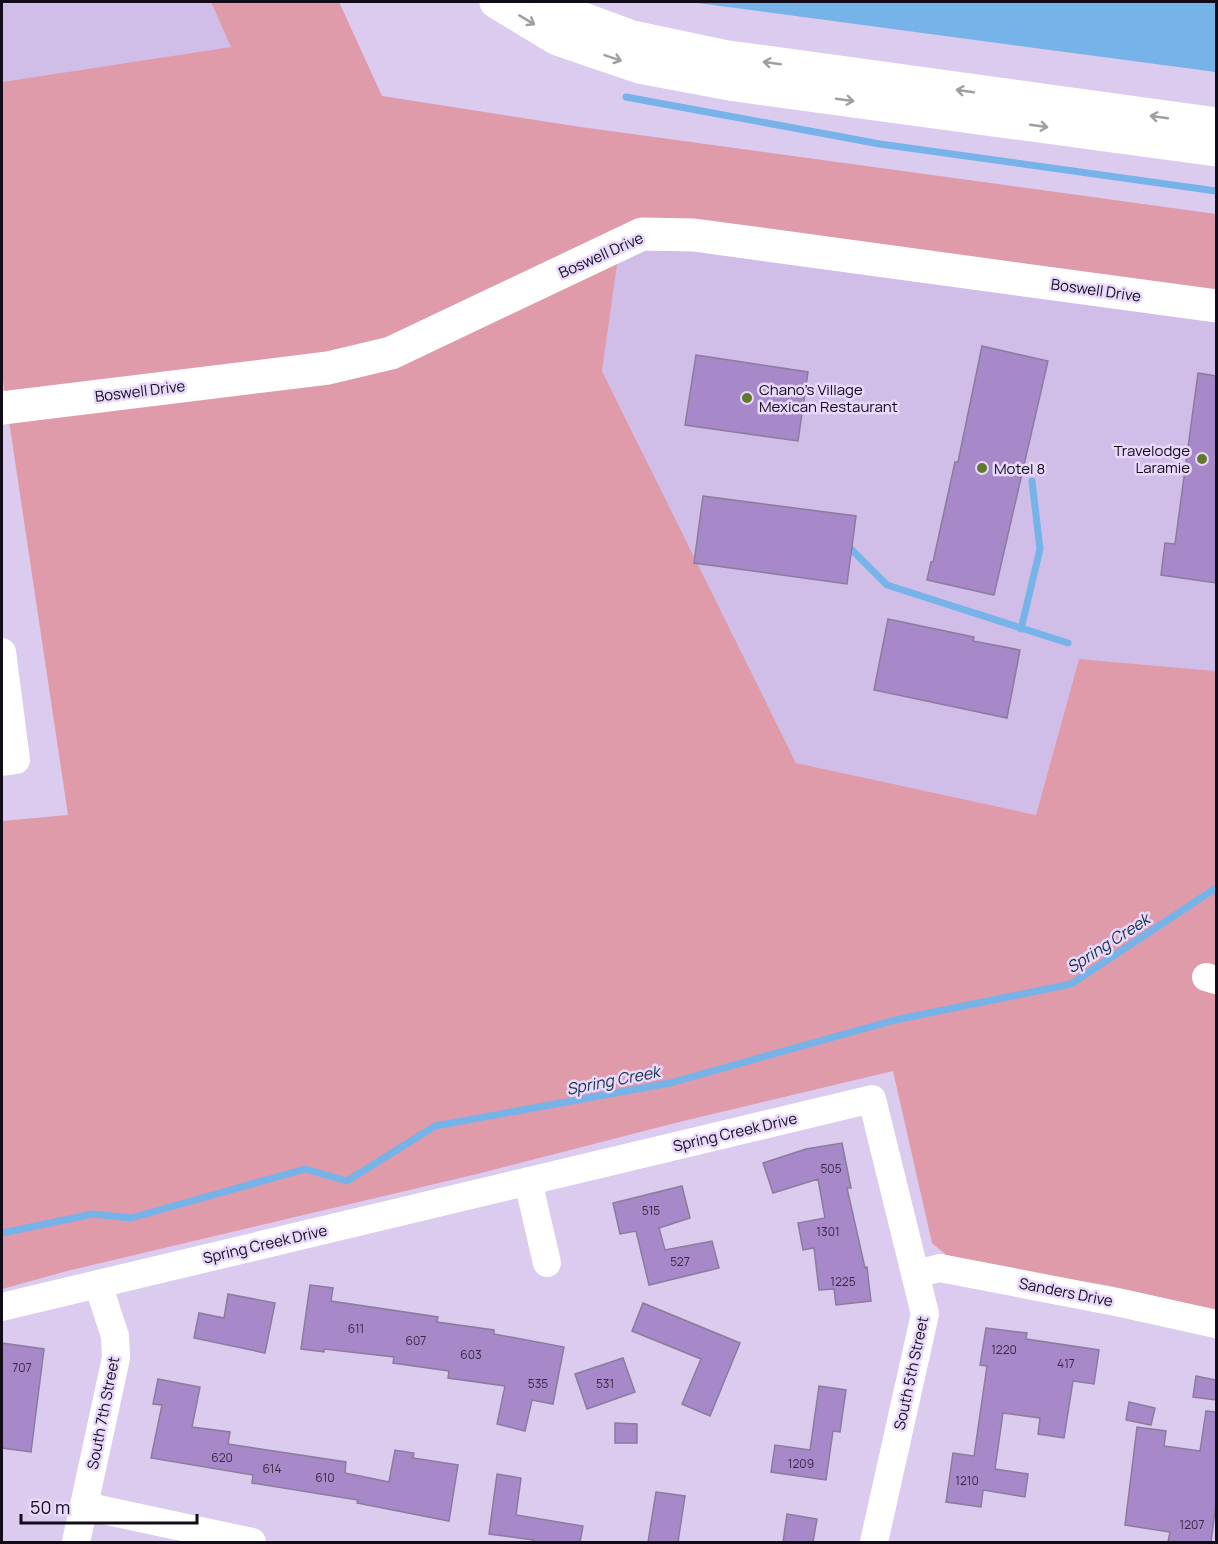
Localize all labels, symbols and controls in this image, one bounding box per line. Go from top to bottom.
one-way arrow [518,14,535,26]
one-way arrow [603,53,622,64]
one-way arrow [763,58,783,69]
one-way arrow [956,85,976,96]
one-way arrow [835,95,855,106]
one-way arrow [1149,111,1169,122]
one-way arrow [1028,121,1048,132]
street label: Boswell Drive [555,227,647,283]
street label: Boswell Drive [1050,273,1143,307]
street label: Boswell Drive [94,375,186,407]
place label: Chano's Village Mexican Restaurant [759,379,898,417]
marker: Chano's Village Mexican Restaurant [740,391,754,405]
place label: Travelodge Laramie [1114,440,1190,478]
marker: Travelodge Laramie [1195,452,1209,466]
place label: Motel 8 [994,458,1045,479]
marker: Motel 8 [975,461,989,475]
water label: Spring Creek [1062,907,1155,978]
water label: Spring Creek [564,1060,664,1100]
street label: Spring Creek Drive [671,1107,799,1157]
house number: 505 [820,1160,842,1177]
house number: 515 [642,1202,660,1219]
street label: Spring Creek Drive [201,1219,329,1269]
house number: 1301 [816,1223,840,1240]
house number: 527 [670,1253,690,1270]
house number: 1225 [830,1273,856,1290]
street label: Sanders Drive [1017,1273,1115,1311]
street label: South 5th Street [889,1314,933,1432]
house number: 611 [348,1320,364,1337]
house number: 607 [406,1332,426,1349]
house number: 1220 [991,1341,1017,1358]
house number: 603 [460,1346,482,1363]
street label: South 7th Street [82,1355,124,1471]
house number: 417 [1057,1355,1075,1372]
house number: 707 [12,1359,32,1376]
house number: 535 [528,1375,548,1392]
house number: 531 [596,1375,614,1392]
house number: 620 [211,1449,233,1466]
house number: 1209 [788,1455,814,1472]
house number: 614 [262,1460,282,1477]
house number: 610 [315,1469,335,1486]
house number: 1210 [955,1472,979,1489]
scale bar [21,1487,196,1525]
text: 50 m [30,1495,70,1519]
house number: 1207 [1180,1516,1204,1533]

